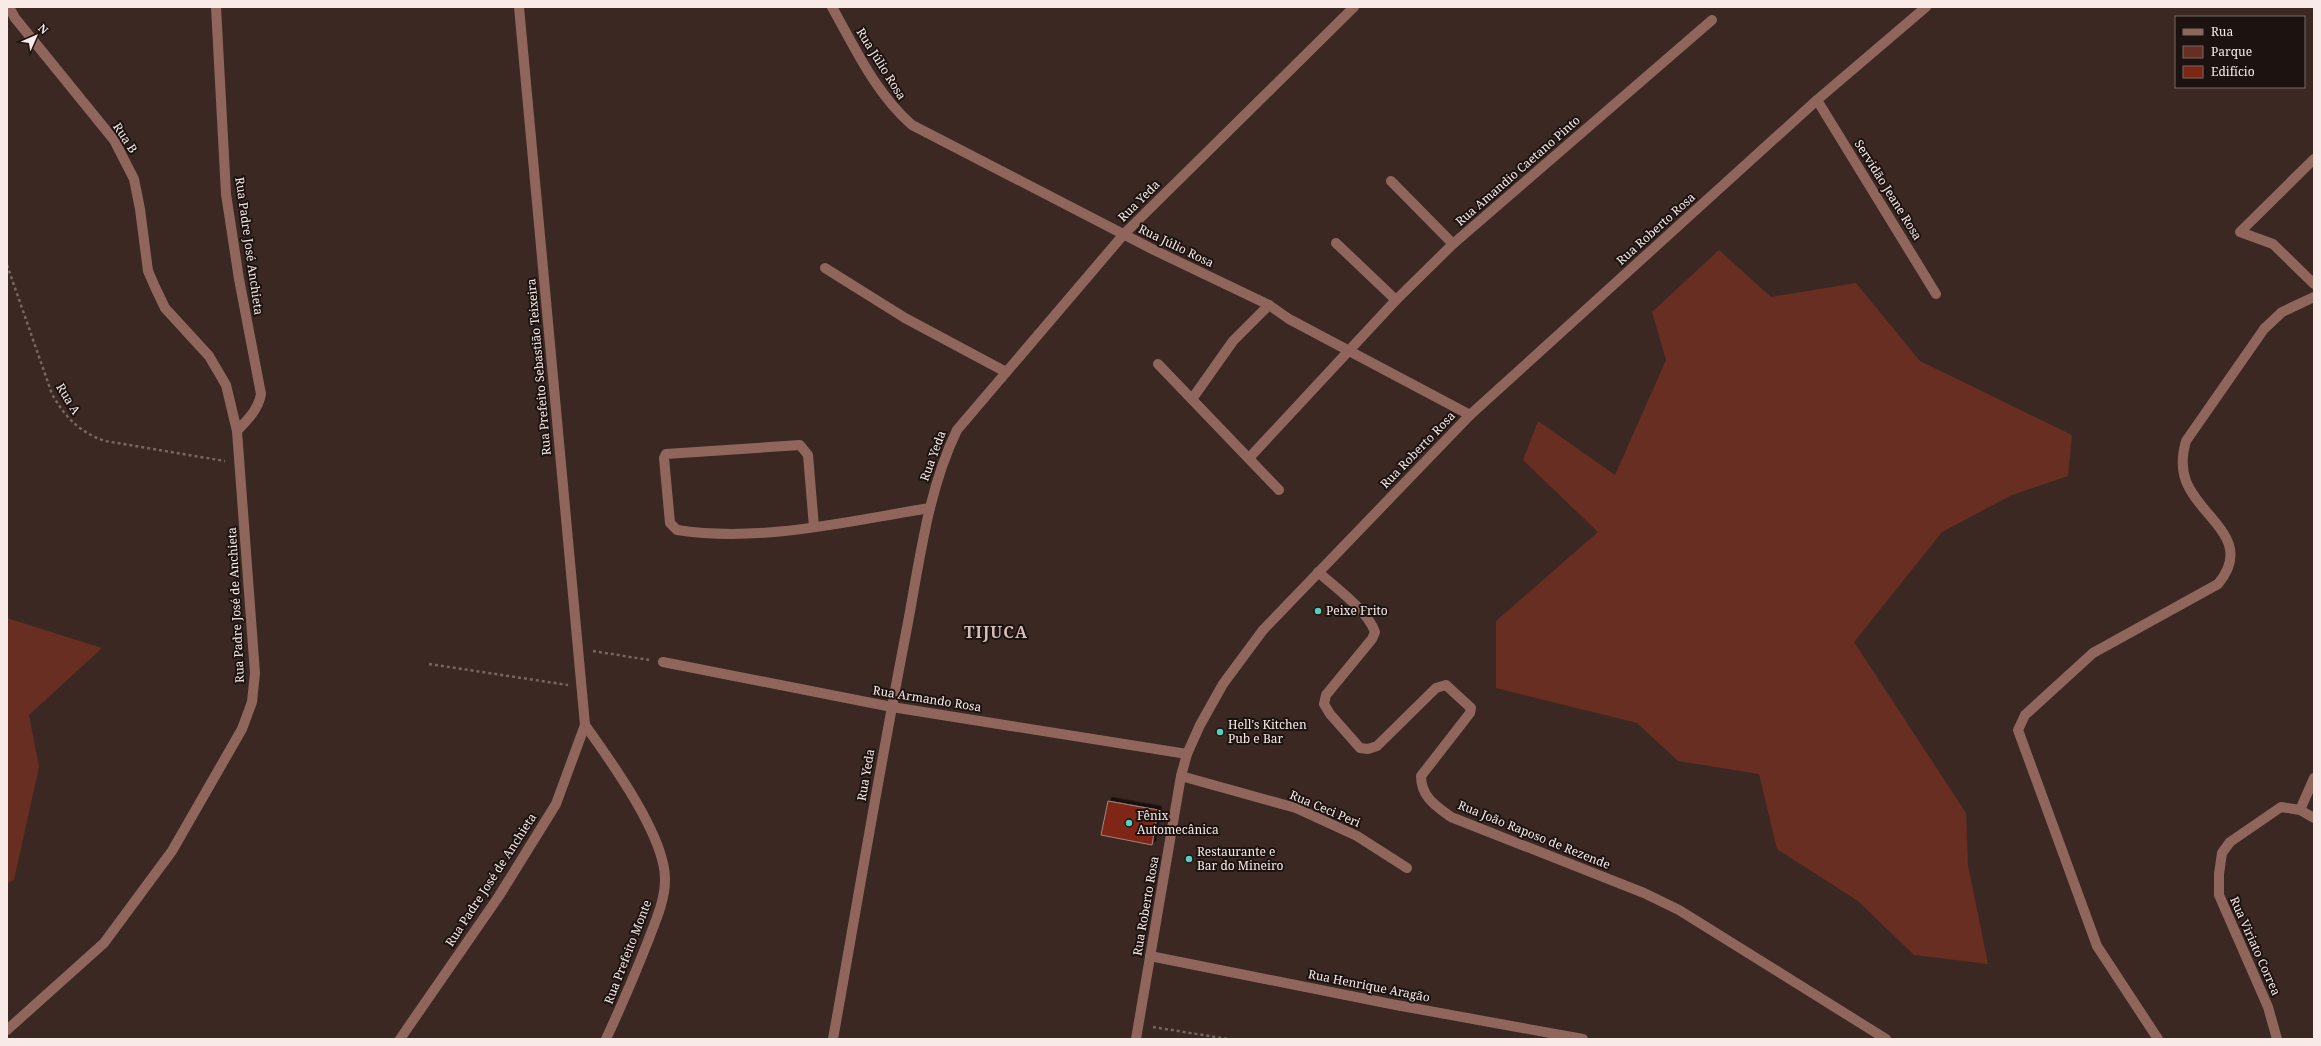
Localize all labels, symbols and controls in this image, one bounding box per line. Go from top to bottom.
north arrow [16,16,56,56]
legend [2175,16,2305,88]
text: N [35,20,52,37]
text: Rua [2211,23,2233,40]
street label: Rua Júlio Rosa [853,25,910,103]
text: Parque [2211,43,2252,60]
text: Edifício [2211,63,2255,80]
street label: Rua Amandio Caetano Pinto [1452,112,1584,230]
street label: Rua B [109,119,142,156]
street label: Servidão Jeane Rosa [1851,136,1926,243]
street label: Rua Padre José Anchieta [231,176,268,316]
street label: Rua Yeda [1114,176,1163,225]
street label: Rua Roberto Rosa [1613,188,1699,269]
street label: Rua Júlio Rosa [1136,220,1217,271]
street label: Rua Prefeito Sebastião Teixeira [522,278,555,456]
street label: Rua A [52,380,85,418]
street label: Rua Roberto Rosa [1376,407,1459,492]
street label: Rua Yeda [916,428,950,483]
street label: Rua Padre José de Anchieta [223,526,248,683]
place label: Peixe Frito [1326,602,1388,619]
marker: Peixe Frito [1313,606,1323,616]
district label: TIJUCA [964,621,1028,643]
street label: Rua Armando Rosa [872,682,983,716]
place label: Hell's Kitchen Pub e Bar [1228,716,1307,747]
marker: Hell's Kitchen Pub e Bar [1215,727,1225,737]
street label: Rua Yeda [853,747,878,802]
street label: Rua Ceci Peri [1287,786,1363,831]
street label: Rua João Raposo de Rezende [1455,796,1613,873]
place label: Fênix Automecânica [1137,807,1219,838]
street label: Rua Padre José de Anchieta [441,809,540,950]
marker: Fênix Automecânica [1124,818,1134,828]
place label: Restaurante e Bar do Mineiro [1197,843,1284,874]
marker: Restaurante e Bar do Mineiro [1184,854,1194,864]
street label: Rua Roberto Rosa [1128,855,1163,957]
street label: Rua Viriato Correa [2226,894,2285,998]
street label: Rua Prefeito Monte [600,897,655,1006]
street label: Rua Henrique Aragão [1307,965,1432,1006]

